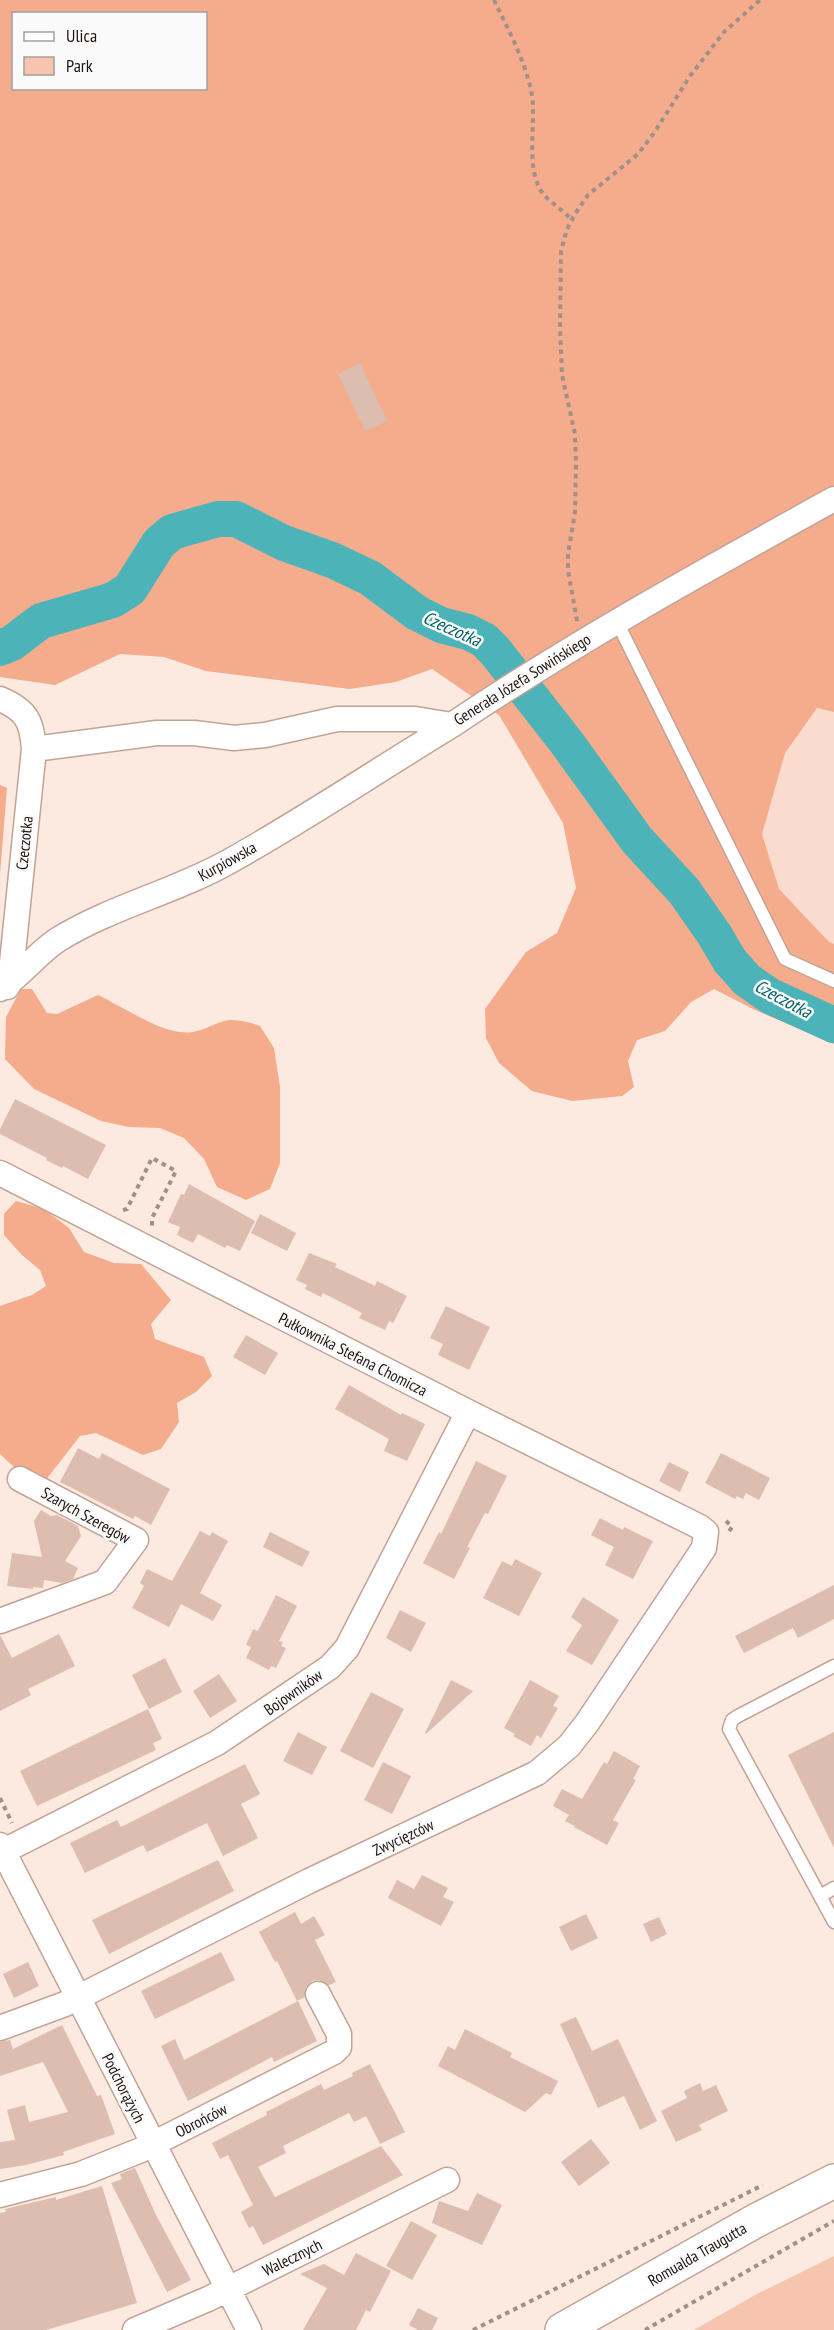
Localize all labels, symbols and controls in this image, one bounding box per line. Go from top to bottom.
legend [12,12,207,90]
text: Ulica [66,24,97,47]
text: Park [66,54,93,77]
water label: Czeczotka [420,606,485,652]
street label: Generała Józefa Sowińskiego [450,629,594,729]
street label: Czeczotka [11,815,37,871]
street label: Kurpiowska [194,837,260,885]
water label: Czeczotka [751,974,816,1023]
street label: Pułkownika Stefana Chomicza [275,1308,431,1400]
street label: Szarych Szeregów [38,1482,134,1548]
street label: Bojowników [260,1664,327,1719]
street label: Zwycięzców [369,1814,437,1860]
street label: Podchorążych [98,2050,150,2126]
street label: Obrońców [172,2098,231,2142]
street label: Romualda Traugutta [644,2218,750,2290]
street label: Walecznych [259,2234,325,2280]

